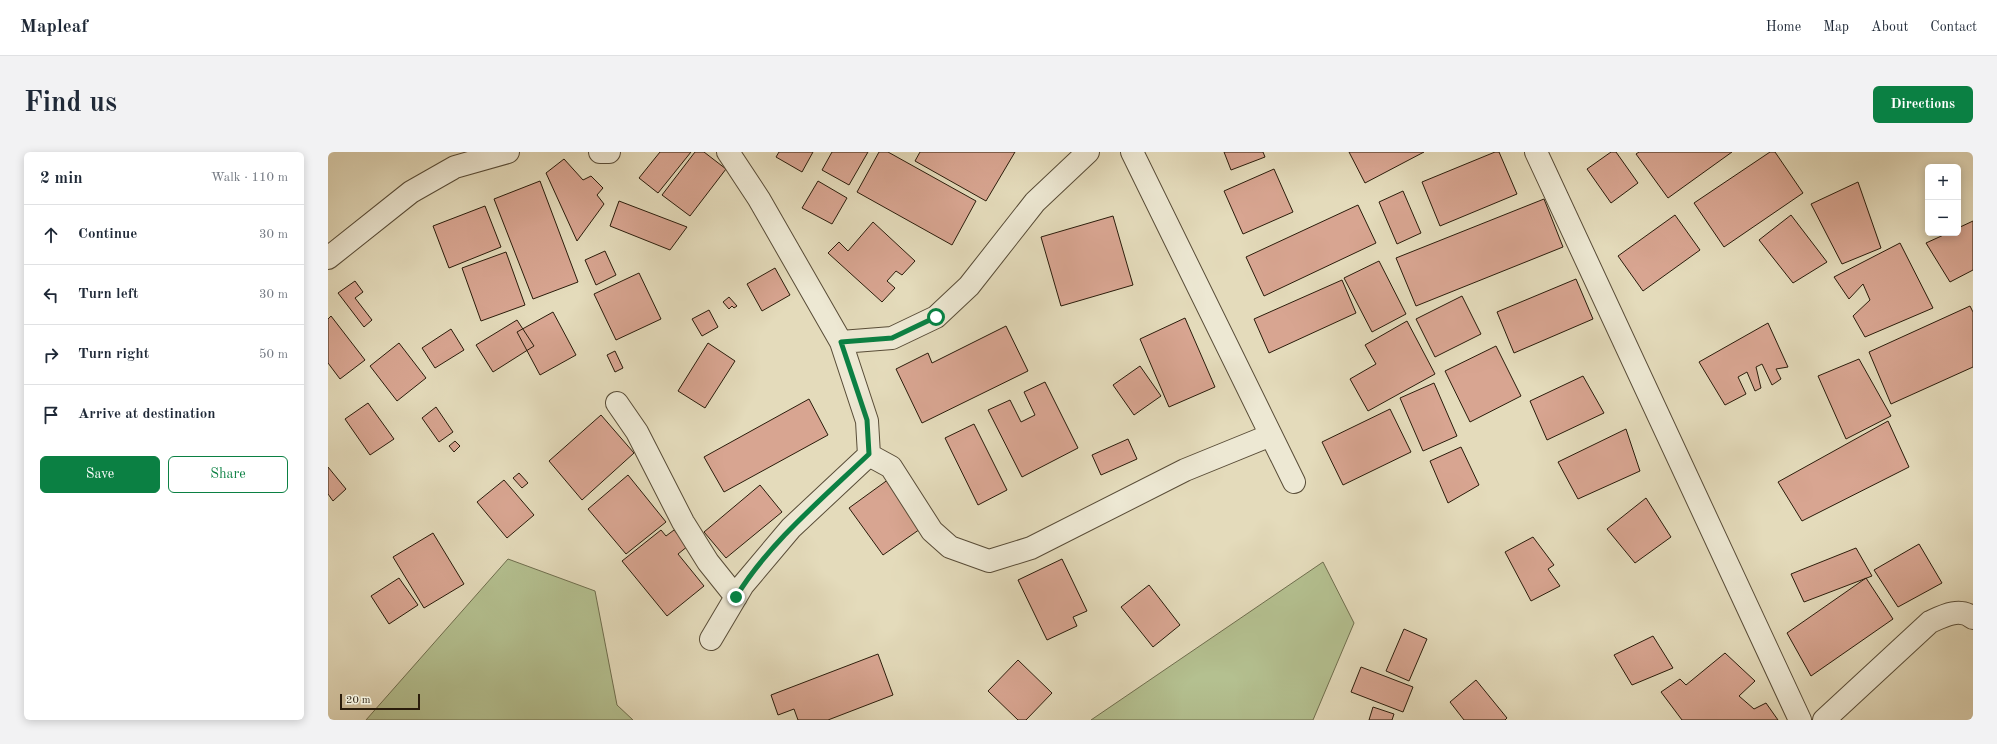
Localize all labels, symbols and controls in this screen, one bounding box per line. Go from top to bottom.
text: Mapleaf [20,18,88,37]
text: Home [1766,20,1801,34]
text: Map [1823,20,1849,34]
text: About [1871,20,1908,34]
text: Contact [1930,20,1977,34]
button: Directions [1873,86,1973,123]
text: Find us [24,90,117,118]
map controls [1925,164,1961,236]
button: + [1925,164,1961,200]
text: 2 min [40,170,83,187]
text: Walk · 110 m [211,171,288,184]
button: − [1925,200,1961,236]
icon: ahead [40,224,62,246]
text: Continue [78,227,137,242]
text: 30 m [259,228,288,241]
icon: left [40,284,62,306]
text: Turn left [78,287,138,302]
text: 30 m [259,288,288,301]
route start [927,308,945,326]
icon: right [40,344,62,366]
text: Turn right [78,347,149,362]
text: 50 m [259,348,288,361]
icon: arrive [40,404,62,426]
text: Arrive at destination [78,407,216,422]
button: Save [40,456,160,493]
button: Share [168,456,288,493]
route end [727,588,745,606]
scale bar [340,692,420,711]
text: 20 m [346,695,371,706]

